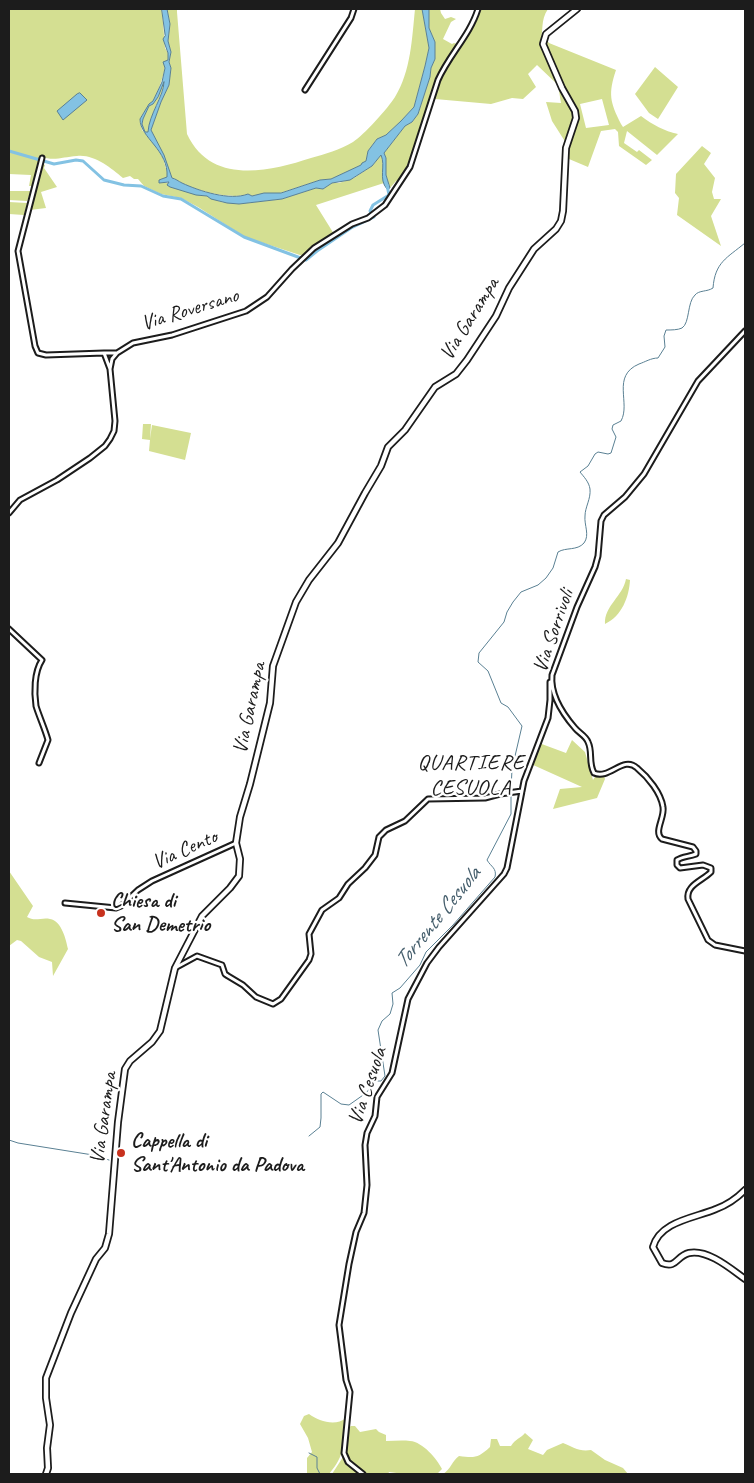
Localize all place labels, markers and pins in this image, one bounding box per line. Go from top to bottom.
place label: Chiesa di San Demetrio [111,888,210,938]
marker: Chiesa di San Demetrio [95,907,107,919]
place label: Cappella di Sant'Antonio da Padova [131,1128,304,1178]
marker: Cappella di Sant'Antonio da Padova [115,1147,127,1159]

